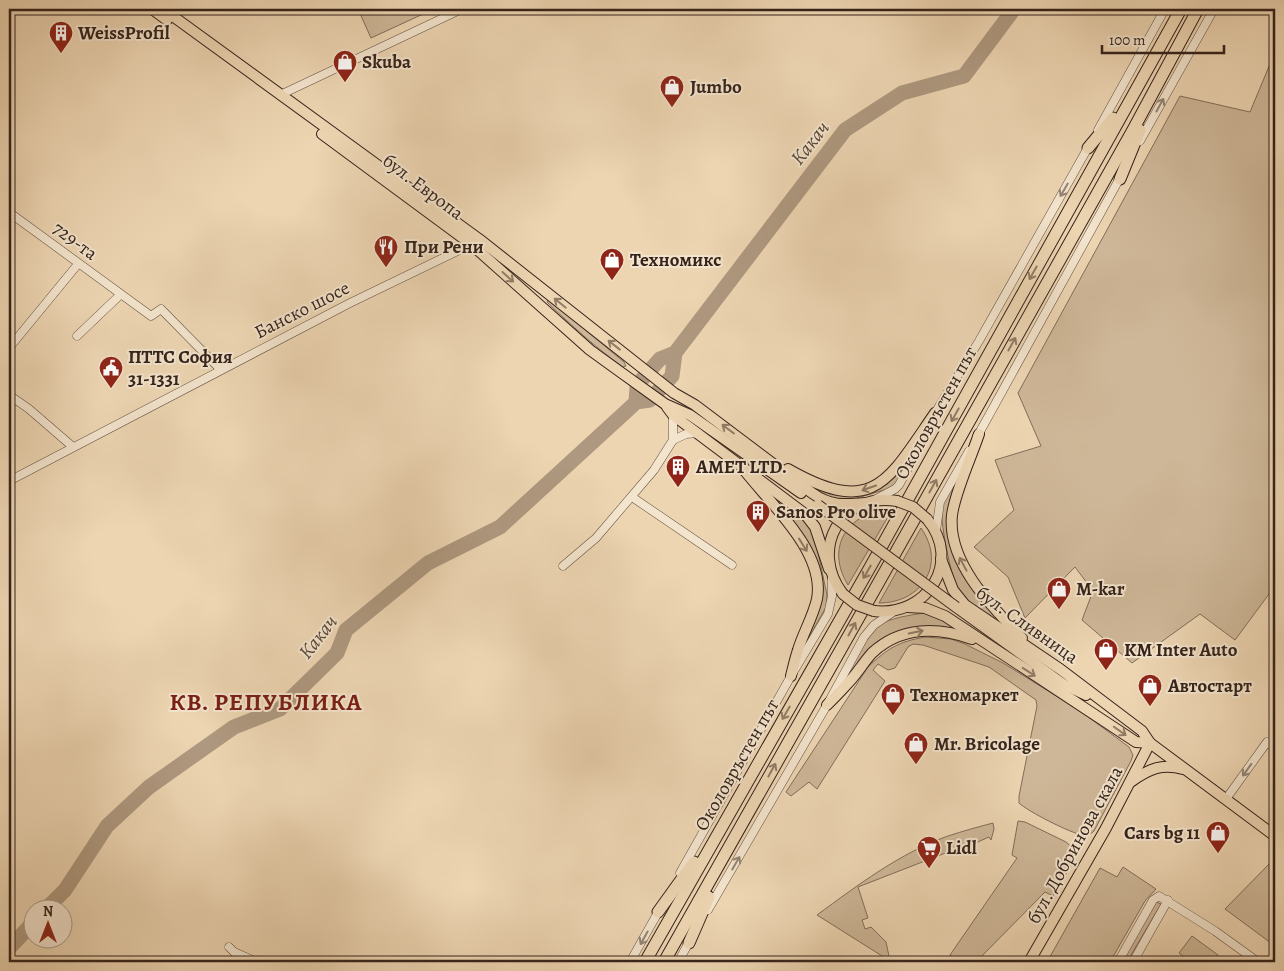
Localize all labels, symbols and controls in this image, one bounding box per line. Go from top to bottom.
building icon: WeissProfil [48,20,74,54]
place label: WeissProfil [77,20,170,46]
scale bar [1102,22,1224,54]
text: 100 m [1109,30,1146,50]
shop icon: Skuba [332,49,358,83]
place label: Skuba [362,49,412,75]
shop icon: Jumbo [659,74,685,108]
place label: Jumbo [690,74,742,100]
one-way arrow [1155,98,1165,113]
water label: Какач [784,115,836,171]
street label: бул. Европа [377,148,469,226]
one-way arrow [1059,182,1068,197]
street label: 729-та [47,216,103,267]
restaurant icon: При Рени [373,234,399,268]
place label: При Рени [404,234,484,260]
shop icon: Техномикс [599,247,625,281]
place label: Техномикс [630,247,721,273]
one-way arrow [1028,265,1038,280]
one-way arrow [501,271,514,282]
street label: Банско шосе [250,275,354,345]
one-way arrow [553,297,566,308]
one-way arrow [1008,338,1018,352]
one-way arrow [608,340,621,351]
street label: Околовръстен път [889,341,984,484]
place label: ПТТС София 31-1331 [128,344,233,392]
public building icon: ПТТС София 31-1331 [98,355,124,389]
one-way arrow [949,407,959,422]
one-way arrow [722,424,735,435]
building icon: AMET LTD. [665,454,691,488]
place label: AMET LTD. [695,454,787,480]
one-way arrow [928,479,938,494]
one-way arrow [862,484,877,493]
building icon: Sanos Pro olive [745,499,771,533]
place label: Sanos Pro olive [776,499,896,525]
one-way arrow [799,538,809,552]
one-way arrow [958,556,968,571]
one-way arrow [862,565,872,579]
shop icon: M-kar [1046,576,1072,610]
place label: M-kar [1076,576,1125,602]
street label: бул. Сливница [970,580,1084,670]
water label: Какач [292,609,344,665]
one-way arrow [848,622,858,636]
one-way arrow [908,627,924,636]
shop icon: KM Inter Auto [1093,637,1119,671]
place label: KM Inter Auto [1124,637,1238,663]
one-way arrow [1022,667,1036,677]
shop icon: Автостарт [1137,673,1163,707]
place label: Автостарт [1167,673,1252,699]
shop icon: Техномаркет [880,682,906,716]
place label: Техномаркет [910,682,1019,708]
district label: КВ. РЕПУБЛИКА [169,686,363,718]
street label: Околовръстен път [689,694,786,836]
one-way arrow [781,706,791,720]
one-way arrow [1112,726,1126,736]
shop icon: Mr. Bricolage [903,731,929,765]
place label: Mr. Bricolage [934,731,1040,757]
street label: бул. Добринова скала [1021,761,1129,929]
one-way arrow [1241,763,1252,777]
one-way arrow [768,764,778,778]
place label: Cars bg 11 [1124,820,1200,846]
shop icon: Cars bg 11 [1205,820,1231,854]
supermarket icon: Lidl [916,835,942,869]
place label: Lidl [946,835,977,861]
one-way arrow [731,855,741,870]
north arrow [22,898,72,948]
text: N [43,902,53,921]
one-way arrow [638,930,648,945]

